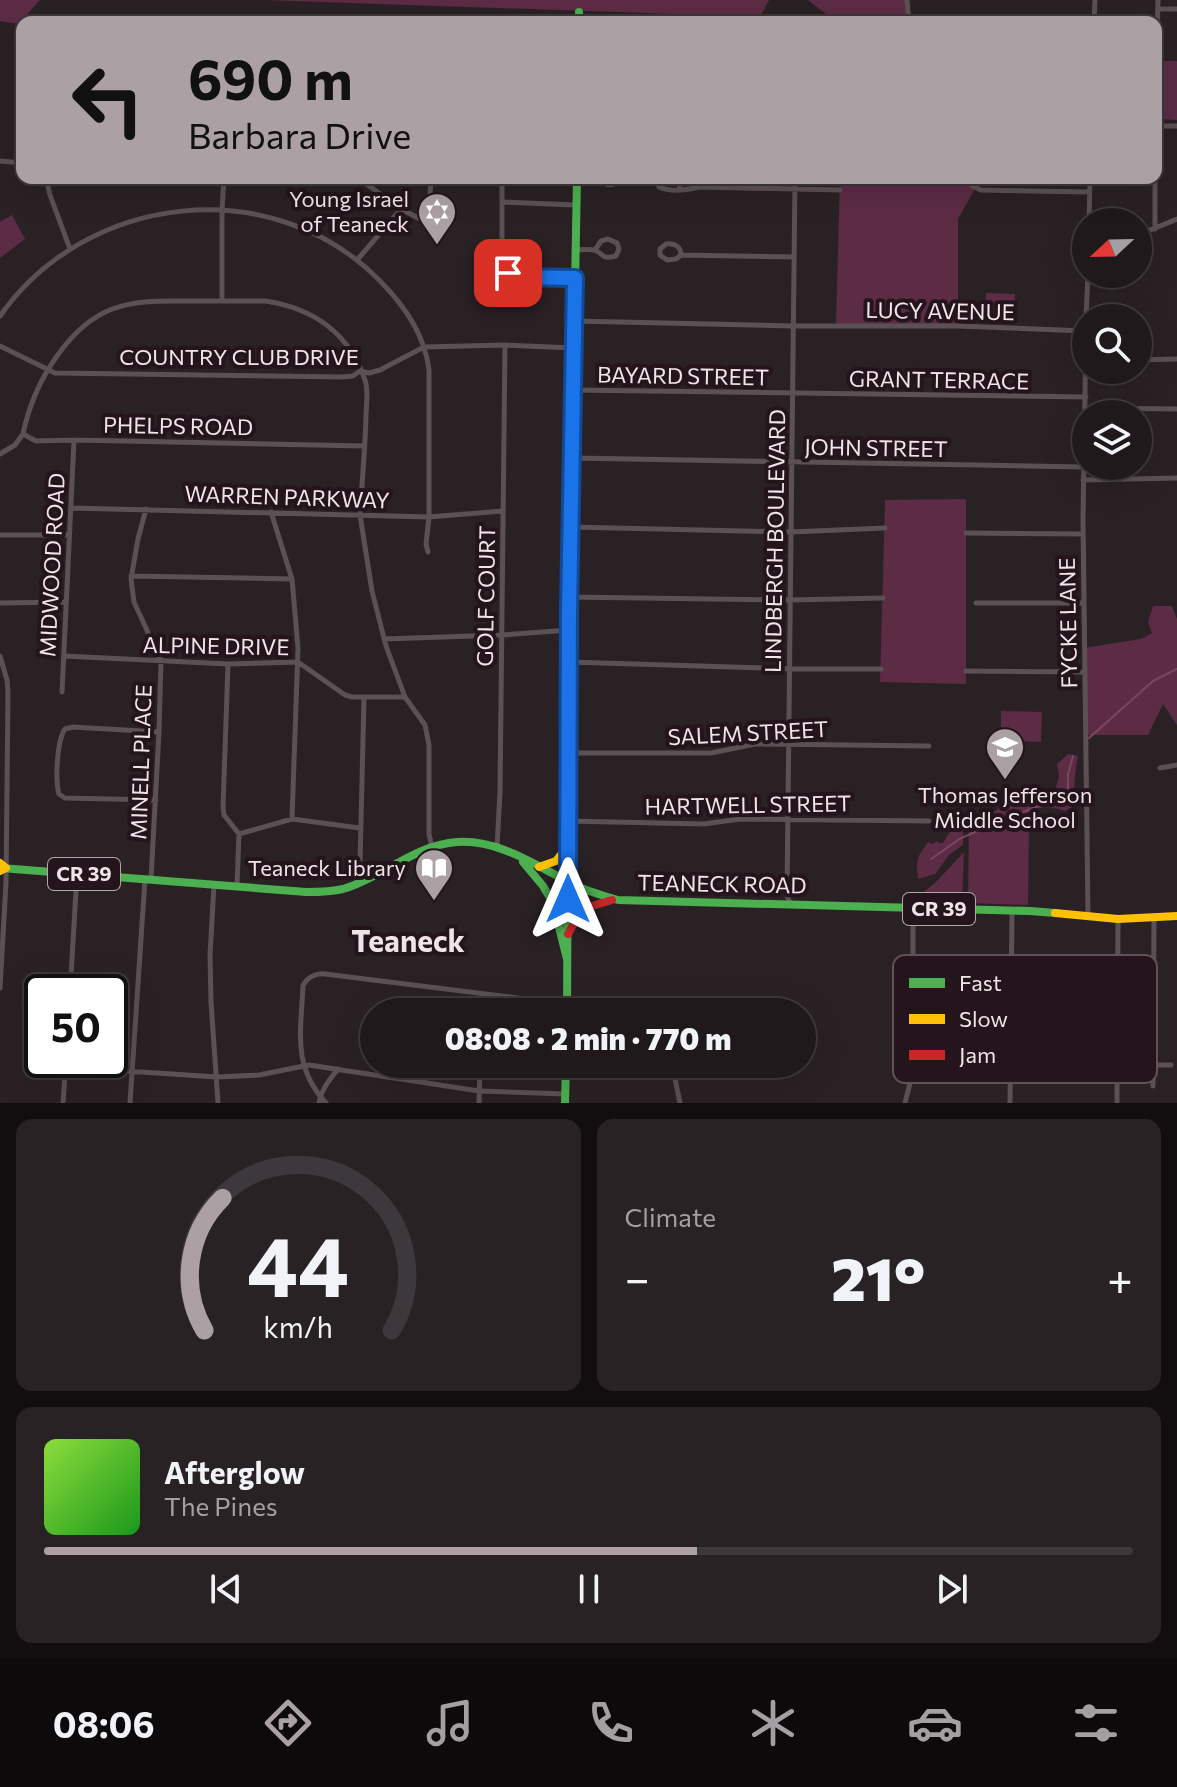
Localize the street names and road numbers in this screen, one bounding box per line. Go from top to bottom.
street label: LUCY AVENUE [865,296,1015,325]
street label: COUNTRY CLUB DRIVE [119,343,359,370]
street label: BAYARD STREET [597,361,769,390]
street label: GRANT TERRACE [849,364,1029,395]
street label: LINDBERGH BOULEVARD [759,409,790,673]
street label: PHELPS ROAD [103,411,253,440]
street label: JOHN STREET [804,433,948,462]
street label: MIDWOOD ROAD [33,472,70,658]
street label: WARREN PARKWAY [184,479,390,514]
street label: GOLF COURT [471,525,500,667]
street label: FYCKE LANE [1053,557,1082,689]
street label: ALPINE DRIVE [142,631,290,660]
street label: MINELL PLACE [124,684,157,840]
street label: SALEM STREET [667,715,829,750]
street label: HARTWELL STREET [644,789,852,820]
road number: CR 39 [48,858,120,890]
street label: TEANECK ROAD [637,869,807,898]
road number: CR 39 [903,893,975,925]

